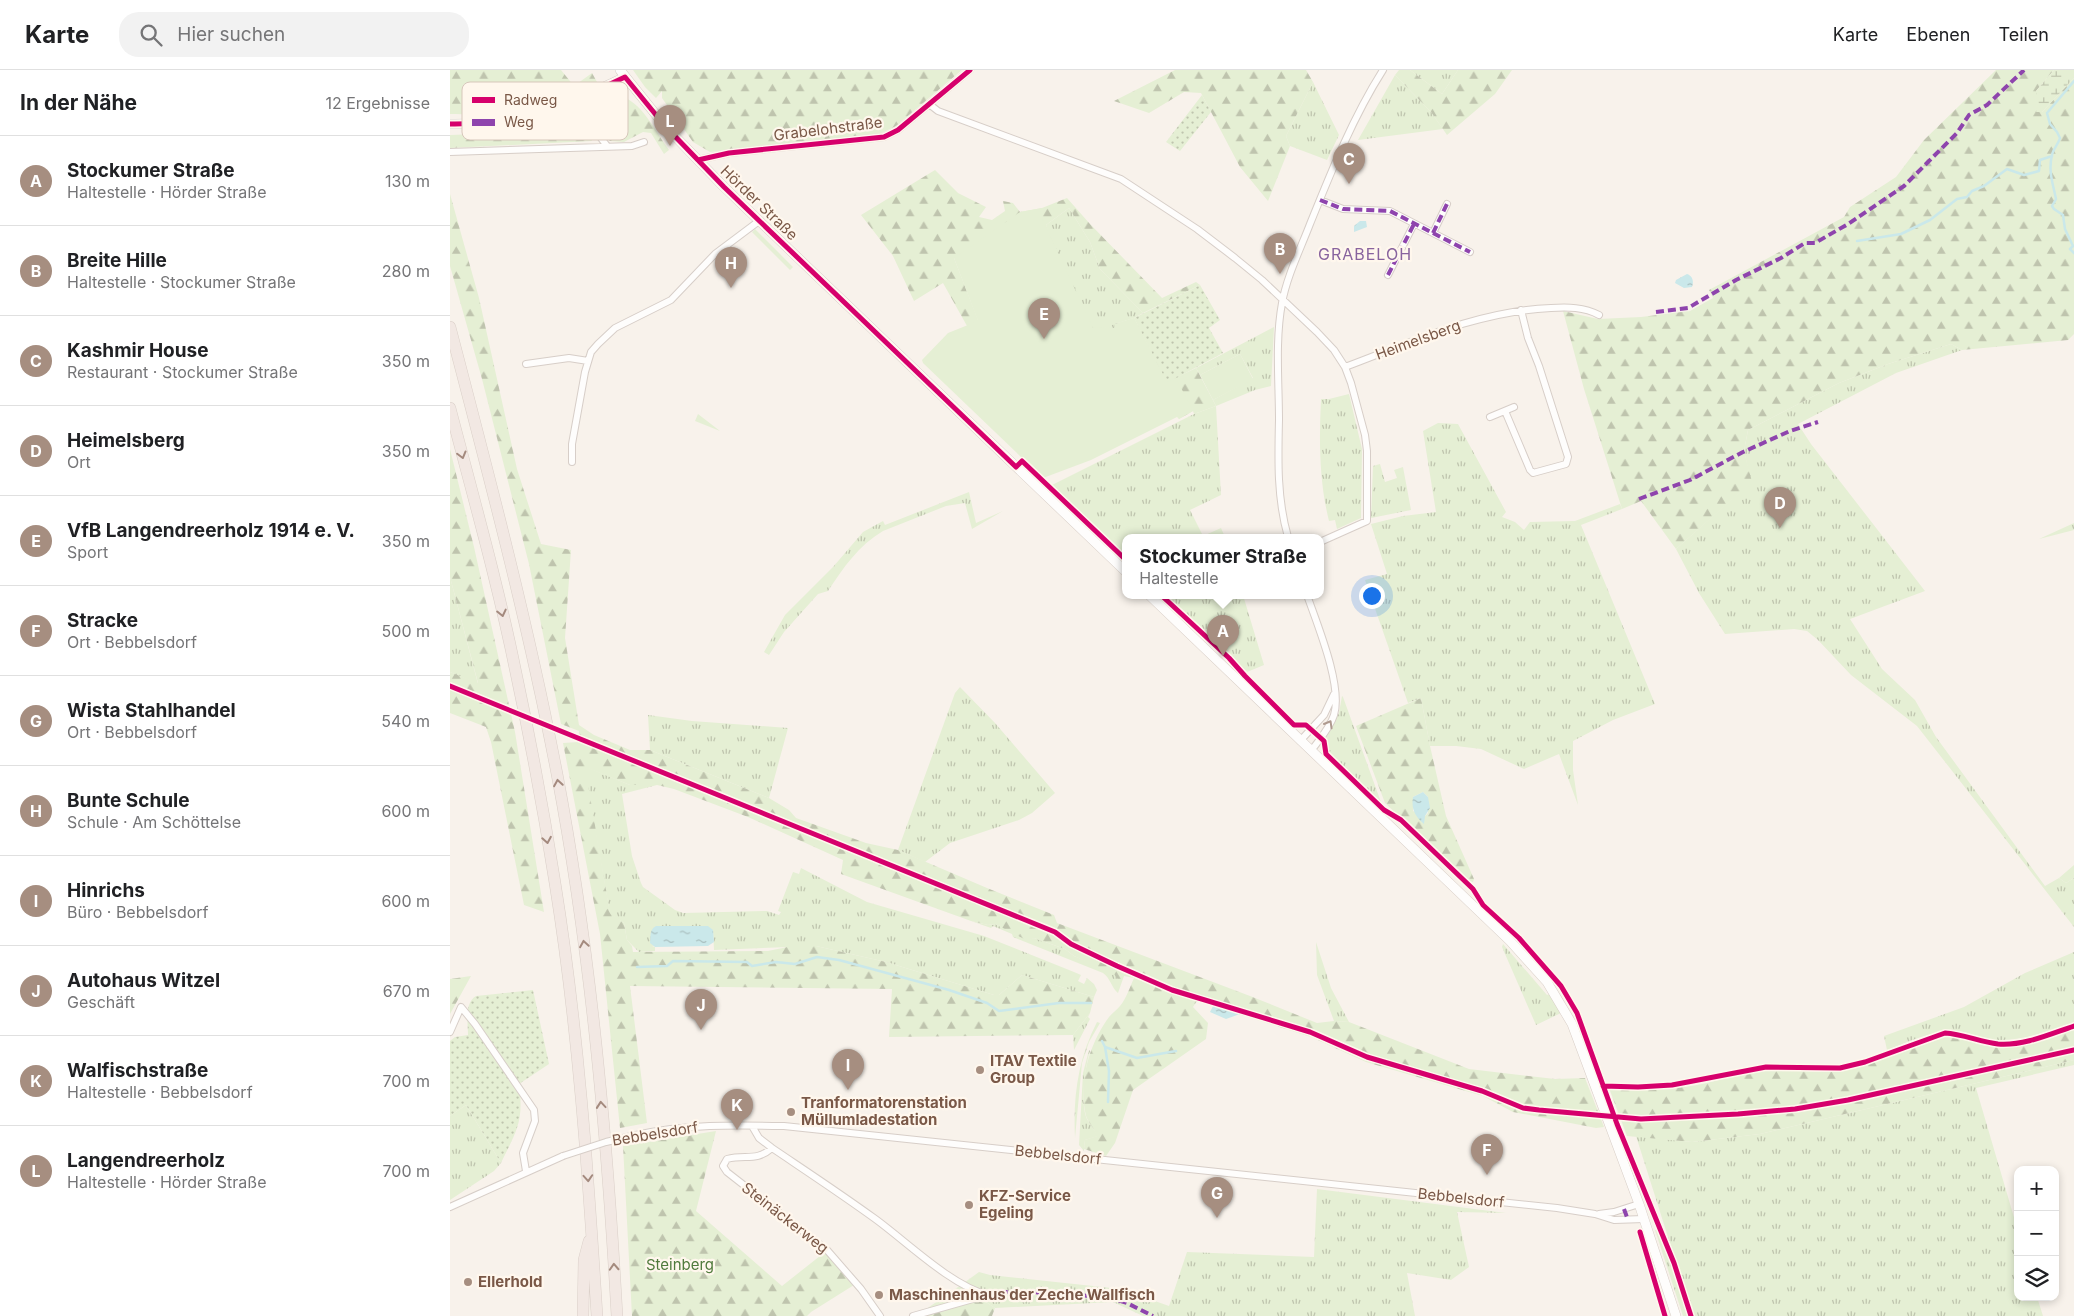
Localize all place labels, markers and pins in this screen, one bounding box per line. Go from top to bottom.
pin: L [654,105,686,146]
pin: C [1333,143,1365,184]
pin: B [1264,233,1296,274]
pin: H [715,247,747,288]
pin: E [1028,298,1060,339]
pin: D [1764,487,1796,528]
pin: A [1207,615,1239,656]
pin: J [685,989,717,1030]
pin: I [832,1049,864,1090]
place label: ITAV Textile Group [990,1051,1077,1087]
marker: ITAV Textile Group [974,1064,986,1076]
pin: K [721,1089,753,1130]
place label: Tranformatorenstation Müllumladestation [801,1093,967,1129]
marker: Tranformatorenstation Müllumladestation [785,1106,797,1118]
pin: F [1471,1134,1503,1175]
pin: G [1201,1177,1233,1218]
place label: KFZ-Service Egeling [979,1186,1071,1222]
marker: KFZ-Service Egeling [963,1199,975,1211]
place label: Ellerhold [478,1272,543,1291]
marker: Ellerhold [462,1276,474,1288]
place label: Maschinenhaus der Zeche Wallfisch [889,1285,1155,1304]
marker: Maschinenhaus der Zeche Wallfisch [873,1289,885,1301]

